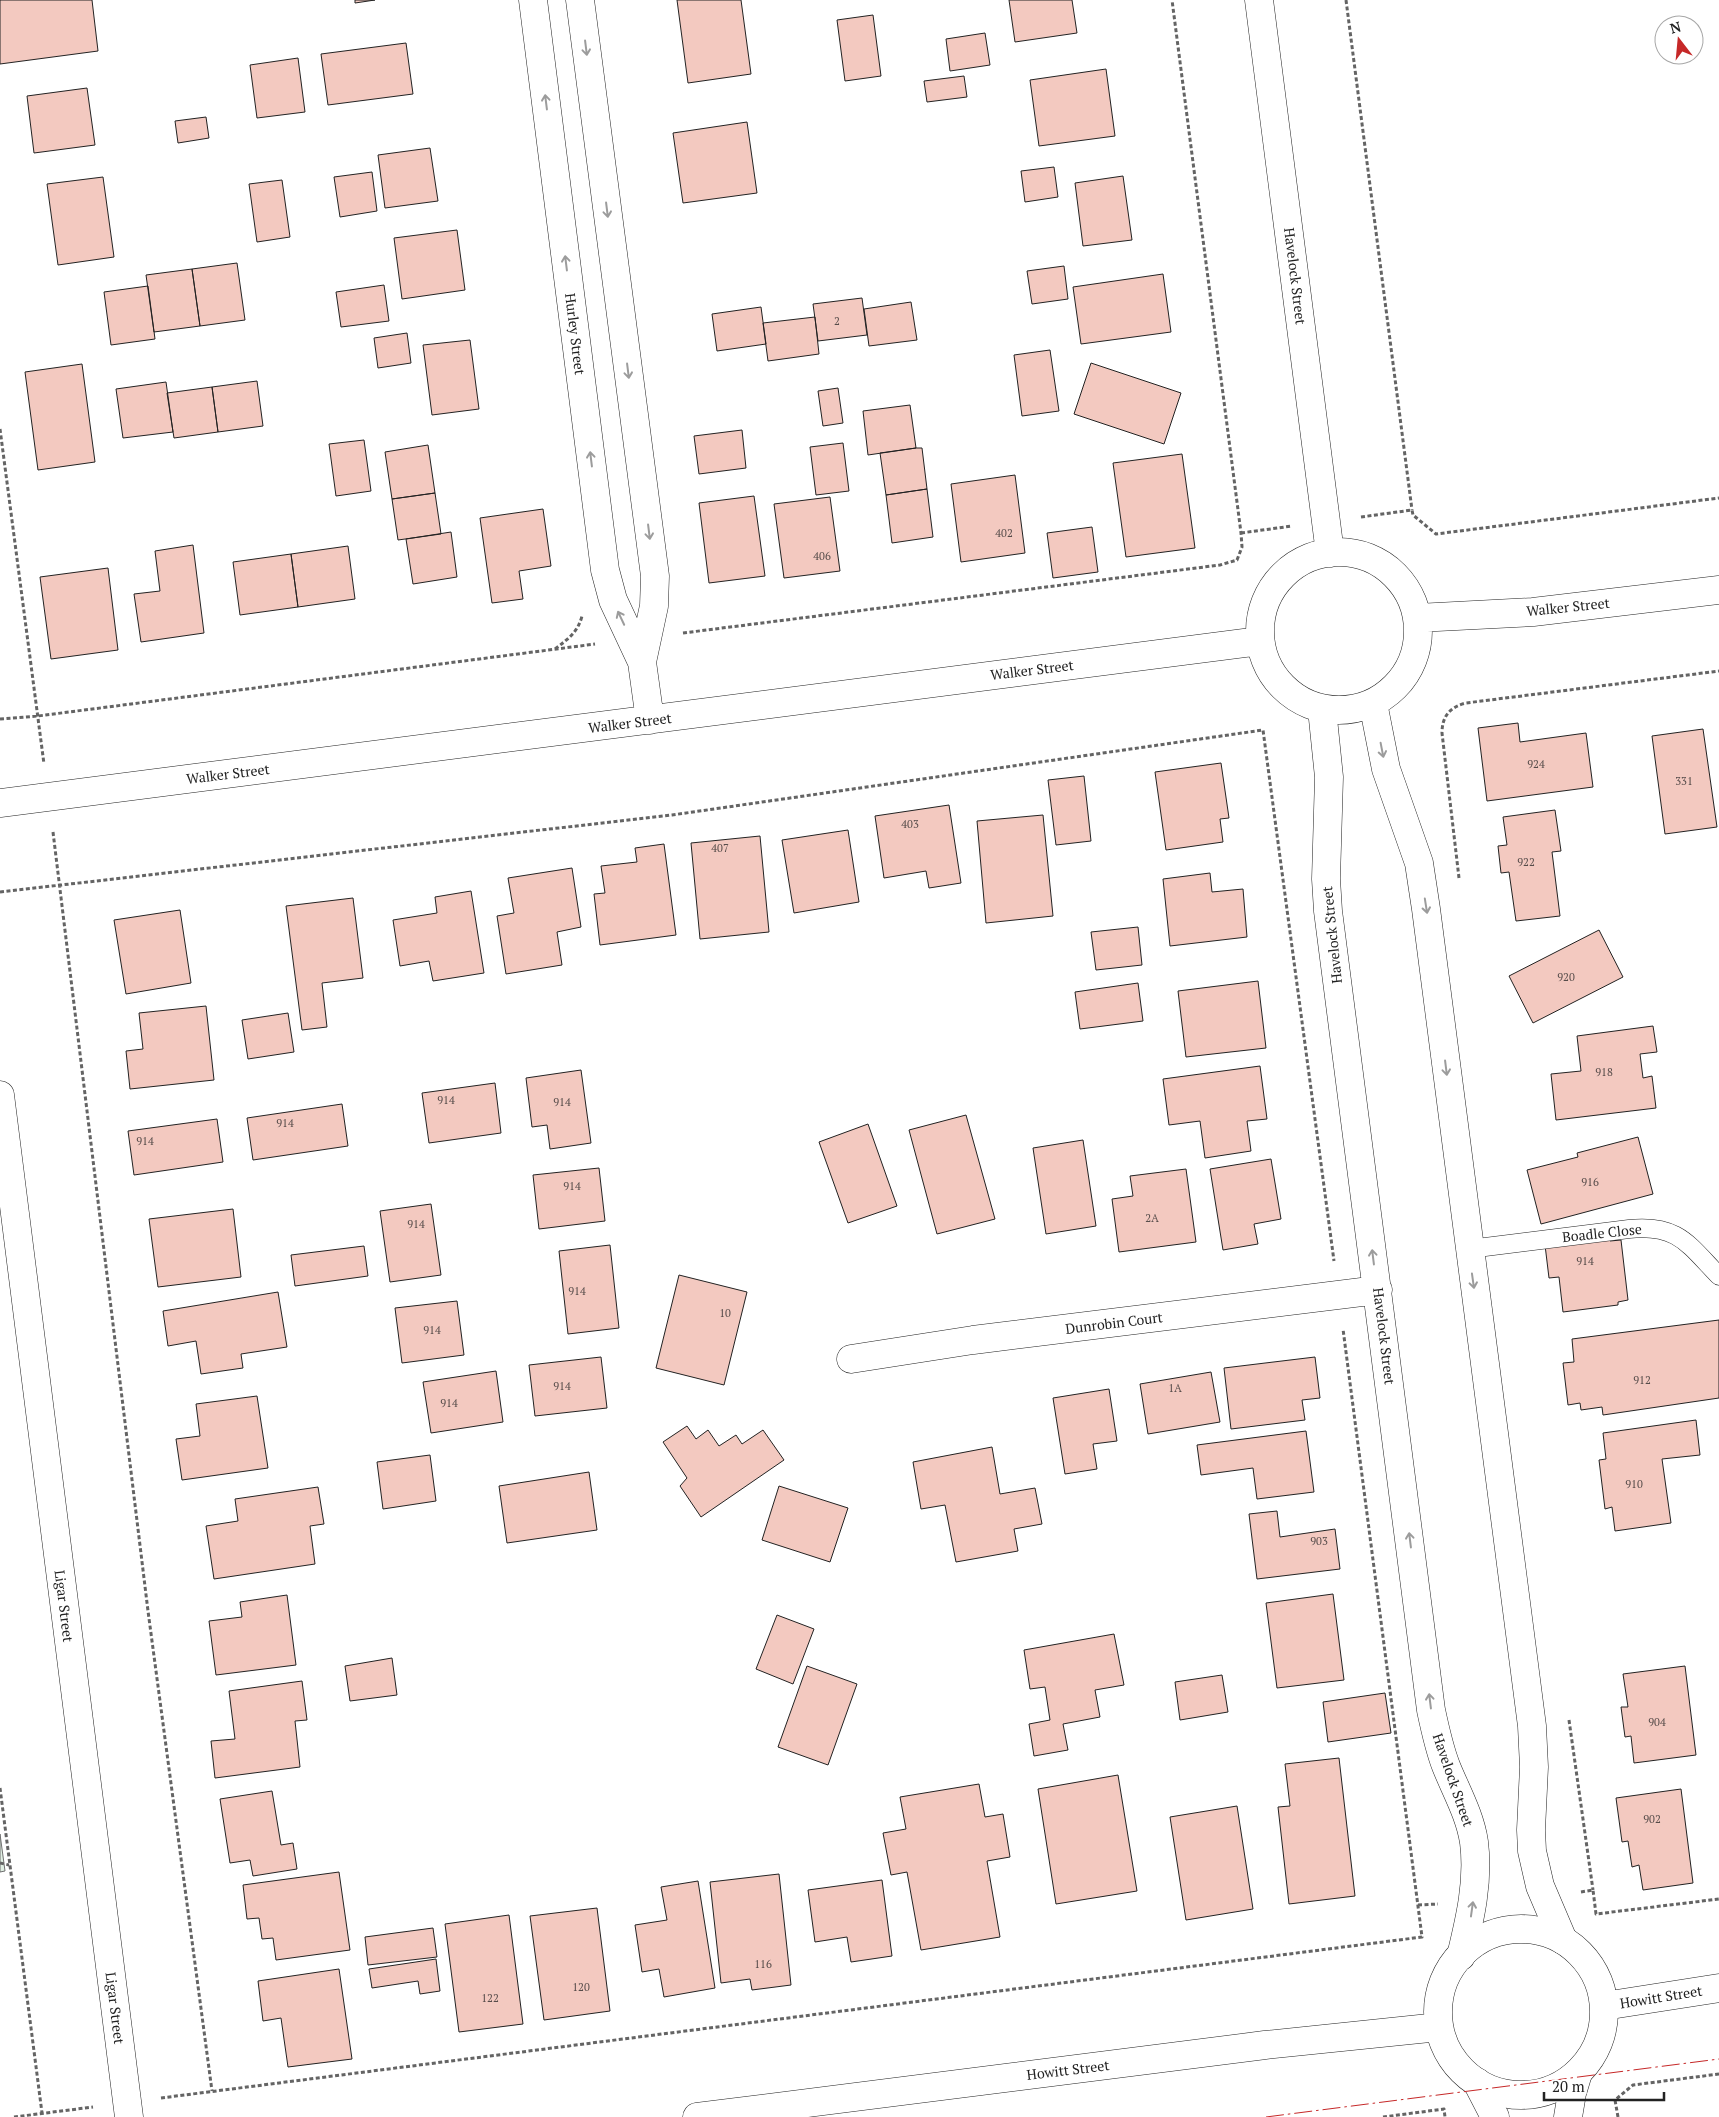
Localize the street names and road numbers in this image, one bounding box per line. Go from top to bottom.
street label: Havelock Street [1280,226,1311,326]
street label: Hurley Street [561,292,590,377]
street label: Walker Street [1525,593,1611,620]
street label: Walker Street [989,655,1075,684]
street label: Walker Street [587,708,673,737]
street label: Walker Street [185,759,271,788]
street label: Havelock Street [1317,885,1346,985]
street label: Boadle Close [1561,1219,1643,1246]
street label: Havelock Street [1369,1286,1400,1386]
street label: Dunrobin Court [1064,1307,1165,1338]
street label: Ligar Street [51,1569,78,1644]
street label: Havelock Street [1429,1731,1479,1830]
street label: Ligar Street [102,1971,129,2046]
street label: Howitt Street [1618,1980,1704,2012]
street label: Howitt Street [1025,2055,1111,2084]

